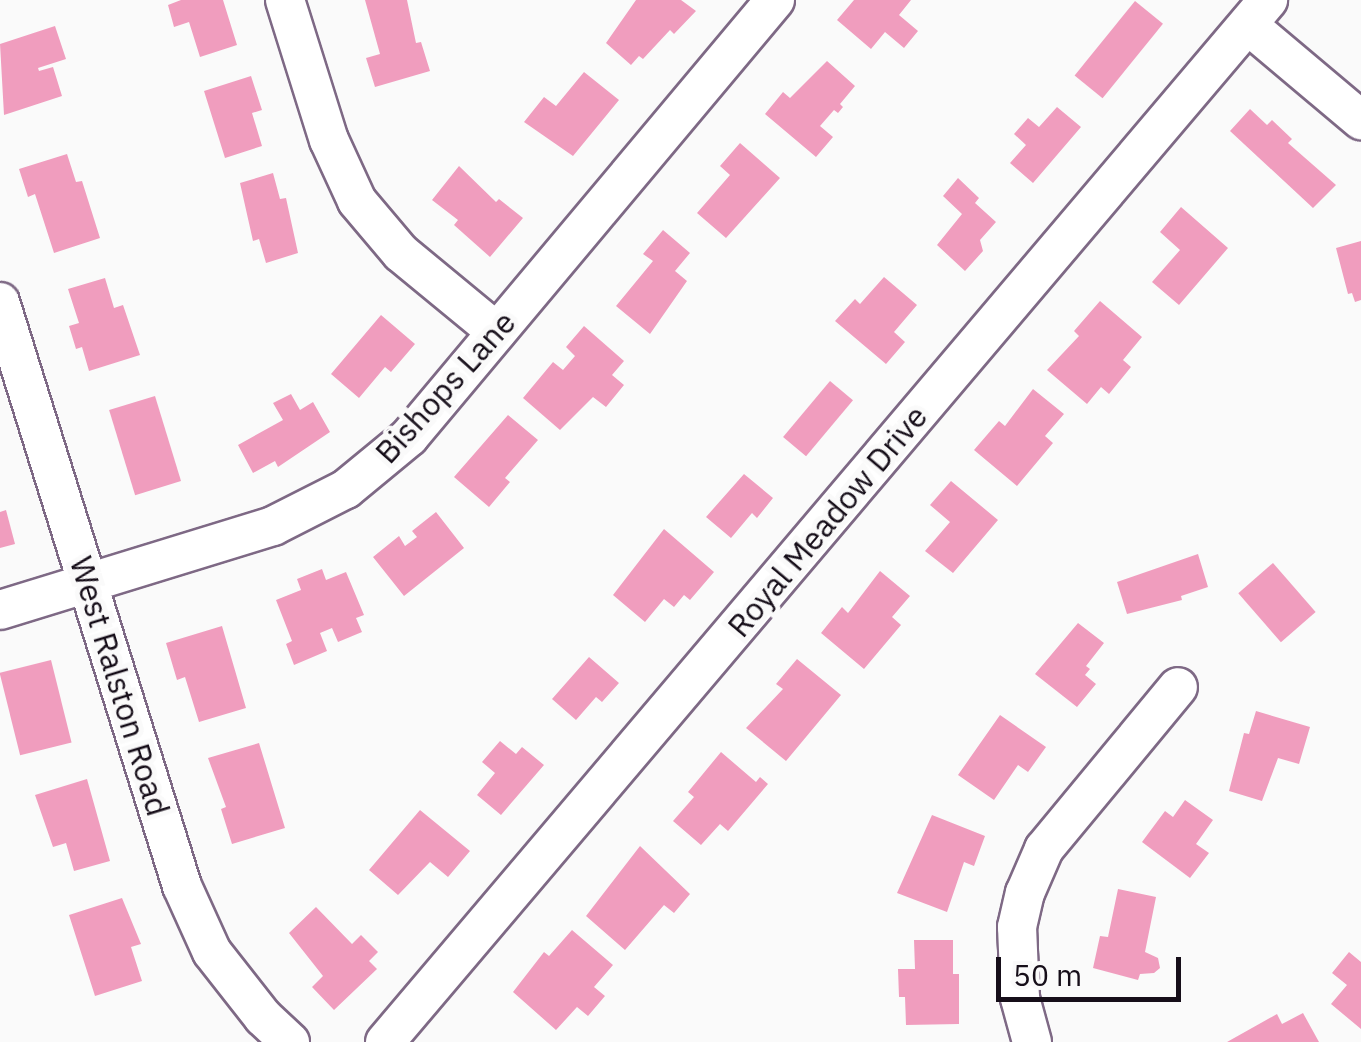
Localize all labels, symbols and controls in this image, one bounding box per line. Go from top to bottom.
street label: Bishops Lane [367,303,523,471]
street label: Royal Meadow Drive [719,398,935,644]
street label: West Ralston Road [62,552,178,820]
scale bar [1001,937,1186,999]
text: 50 m [1013,955,1082,994]

